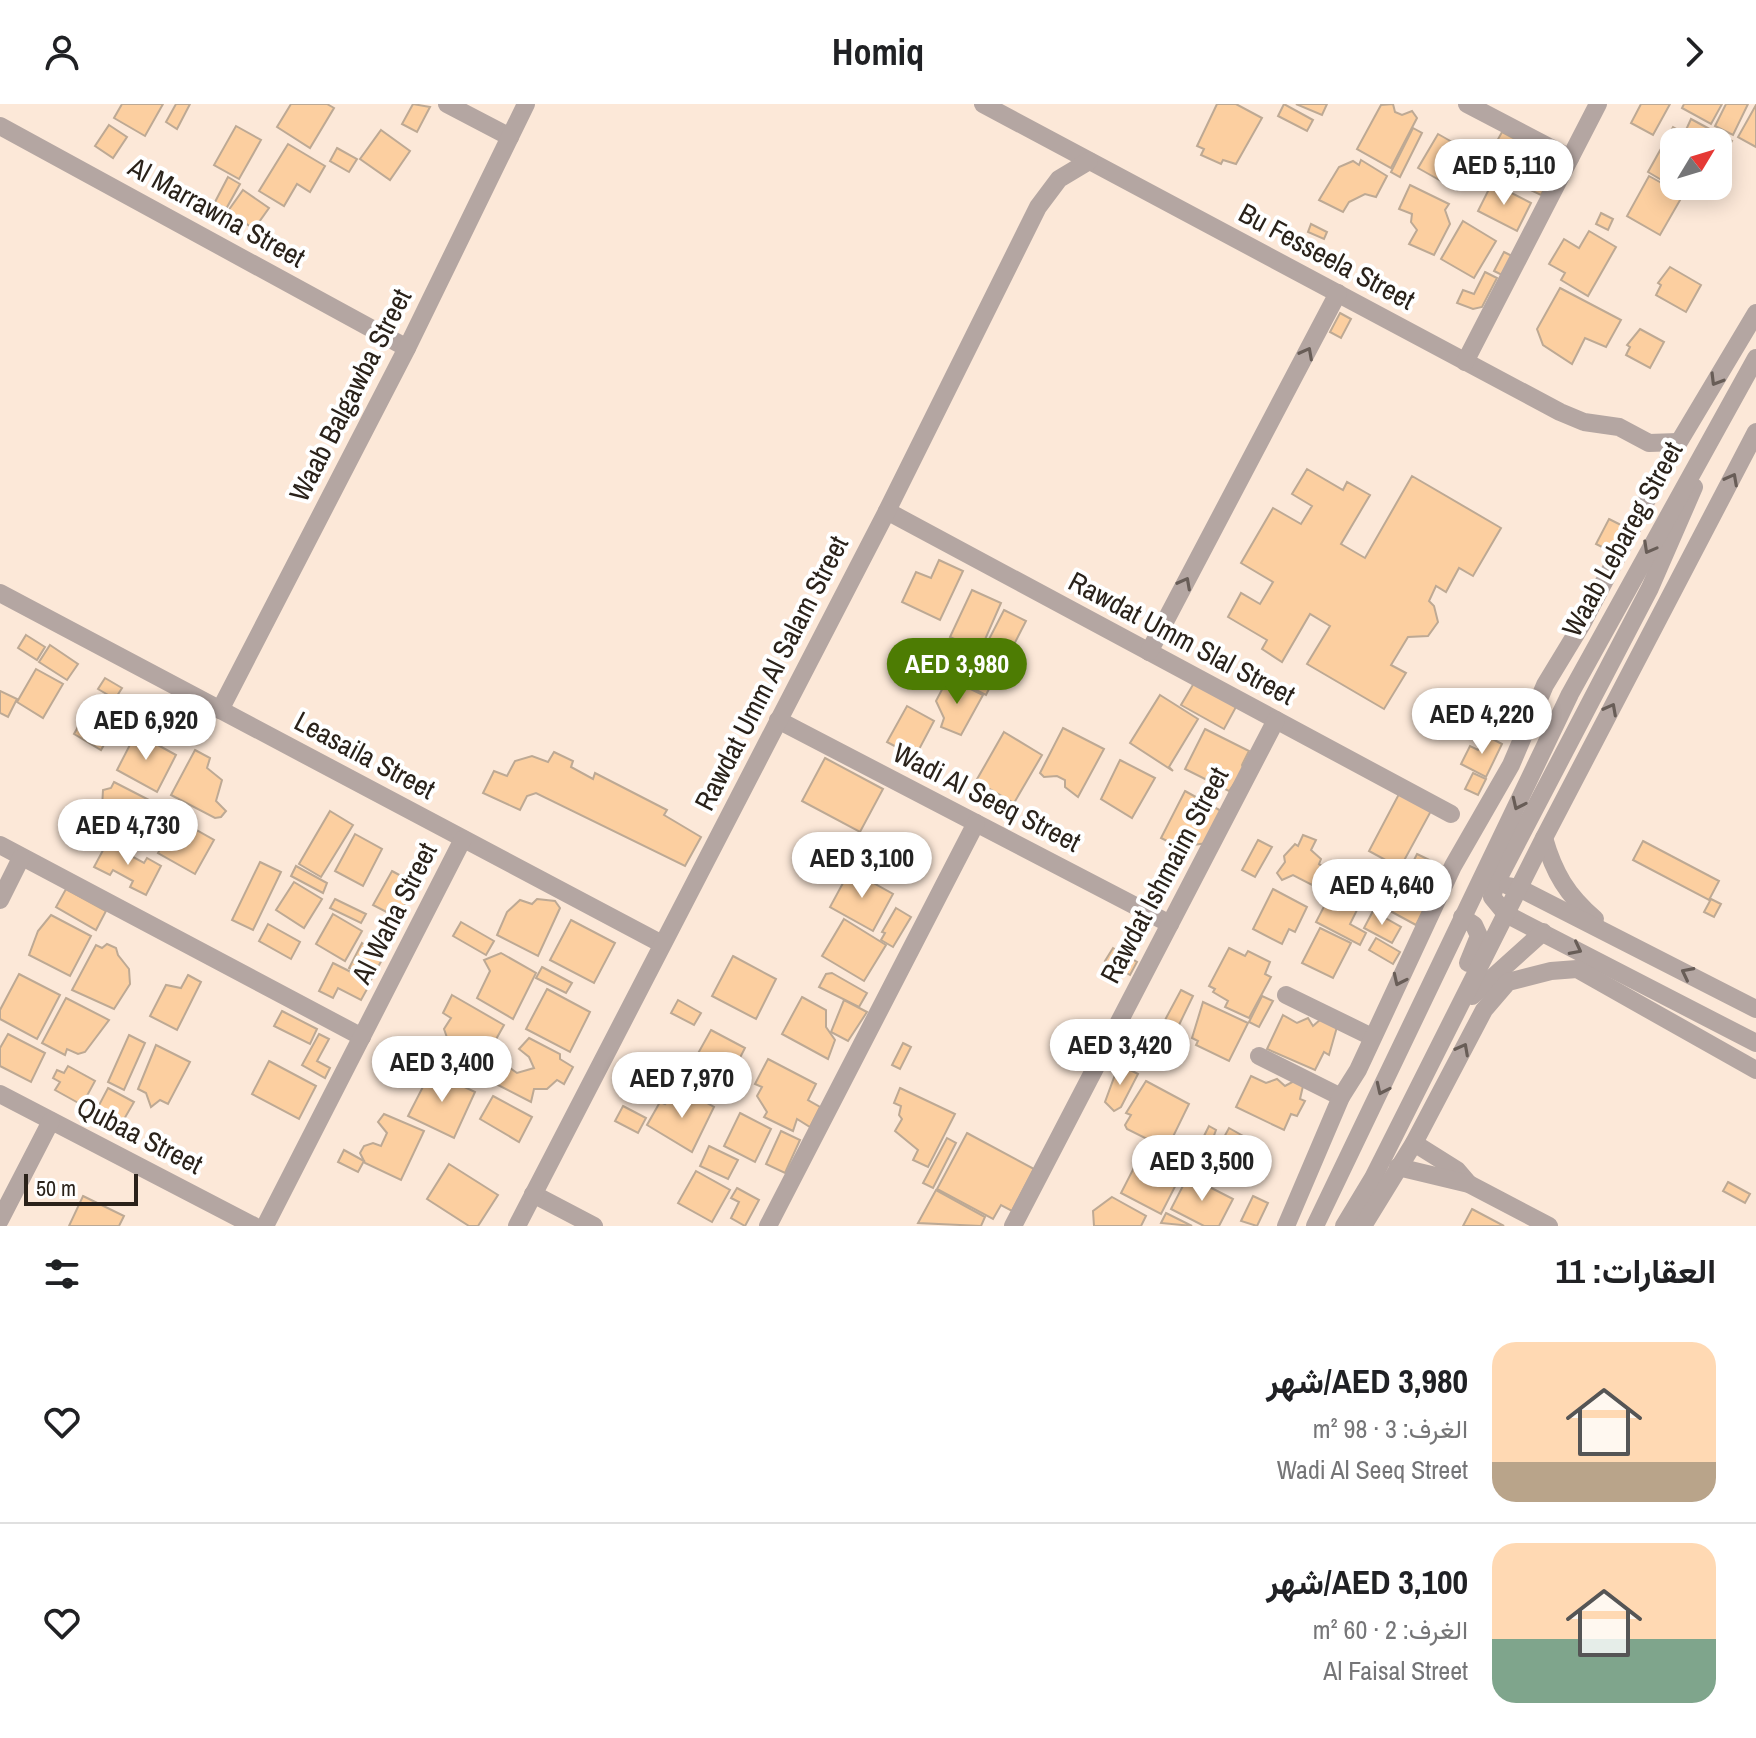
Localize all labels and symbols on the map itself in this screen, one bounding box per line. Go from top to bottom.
north arrow [1660,128,1732,200]
pin: AED 5,110 [1412,139,1596,207]
street label: Al Marrawna Street [121,147,312,276]
street label: Bu Fesseela Street [1232,194,1422,318]
street label: Waab Balgawba Street [280,282,420,508]
one-way arrow [1297,346,1312,361]
one-way arrow [1710,371,1726,386]
street label: Waab Lebareg Street [1553,435,1691,643]
one-way arrow [1722,472,1737,487]
street label: Rawdat Umm Al Salam Street [685,529,857,817]
one-way arrow [1644,540,1659,554]
street label: Rawdat Umm Slal Street [1062,562,1302,714]
one-way arrow [1176,576,1191,591]
pin: AED 3,980 [865,638,1049,706]
pin: AED 4,220 [1390,688,1574,756]
pin: AED 6,920 [54,694,238,762]
street label: Leasaila Street [288,702,442,808]
one-way arrow [1602,703,1617,718]
street label: Wadi Al Seeq Street [887,733,1087,861]
street label: Rawdat Ishmaim Street [1091,760,1237,990]
one-way arrow [1512,796,1528,810]
pin: AED 4,730 [36,799,220,867]
pin: AED 3,100 [770,832,954,900]
street label: Al Waha Street [342,836,446,991]
pin: AED 4,640 [1290,859,1474,927]
one-way arrow [1567,940,1582,955]
one-way arrow [1680,968,1695,983]
one-way arrow [1393,972,1409,986]
pin: AED 3,420 [1028,1019,1212,1087]
pin: AED 3,400 [350,1036,534,1104]
one-way arrow [1454,1043,1469,1057]
pin: AED 7,970 [590,1052,774,1120]
one-way arrow [1375,1081,1391,1095]
street label: Qubaa Street [71,1087,209,1183]
pin: AED 3,500 [1110,1135,1294,1203]
scale bar [24,1170,138,1206]

